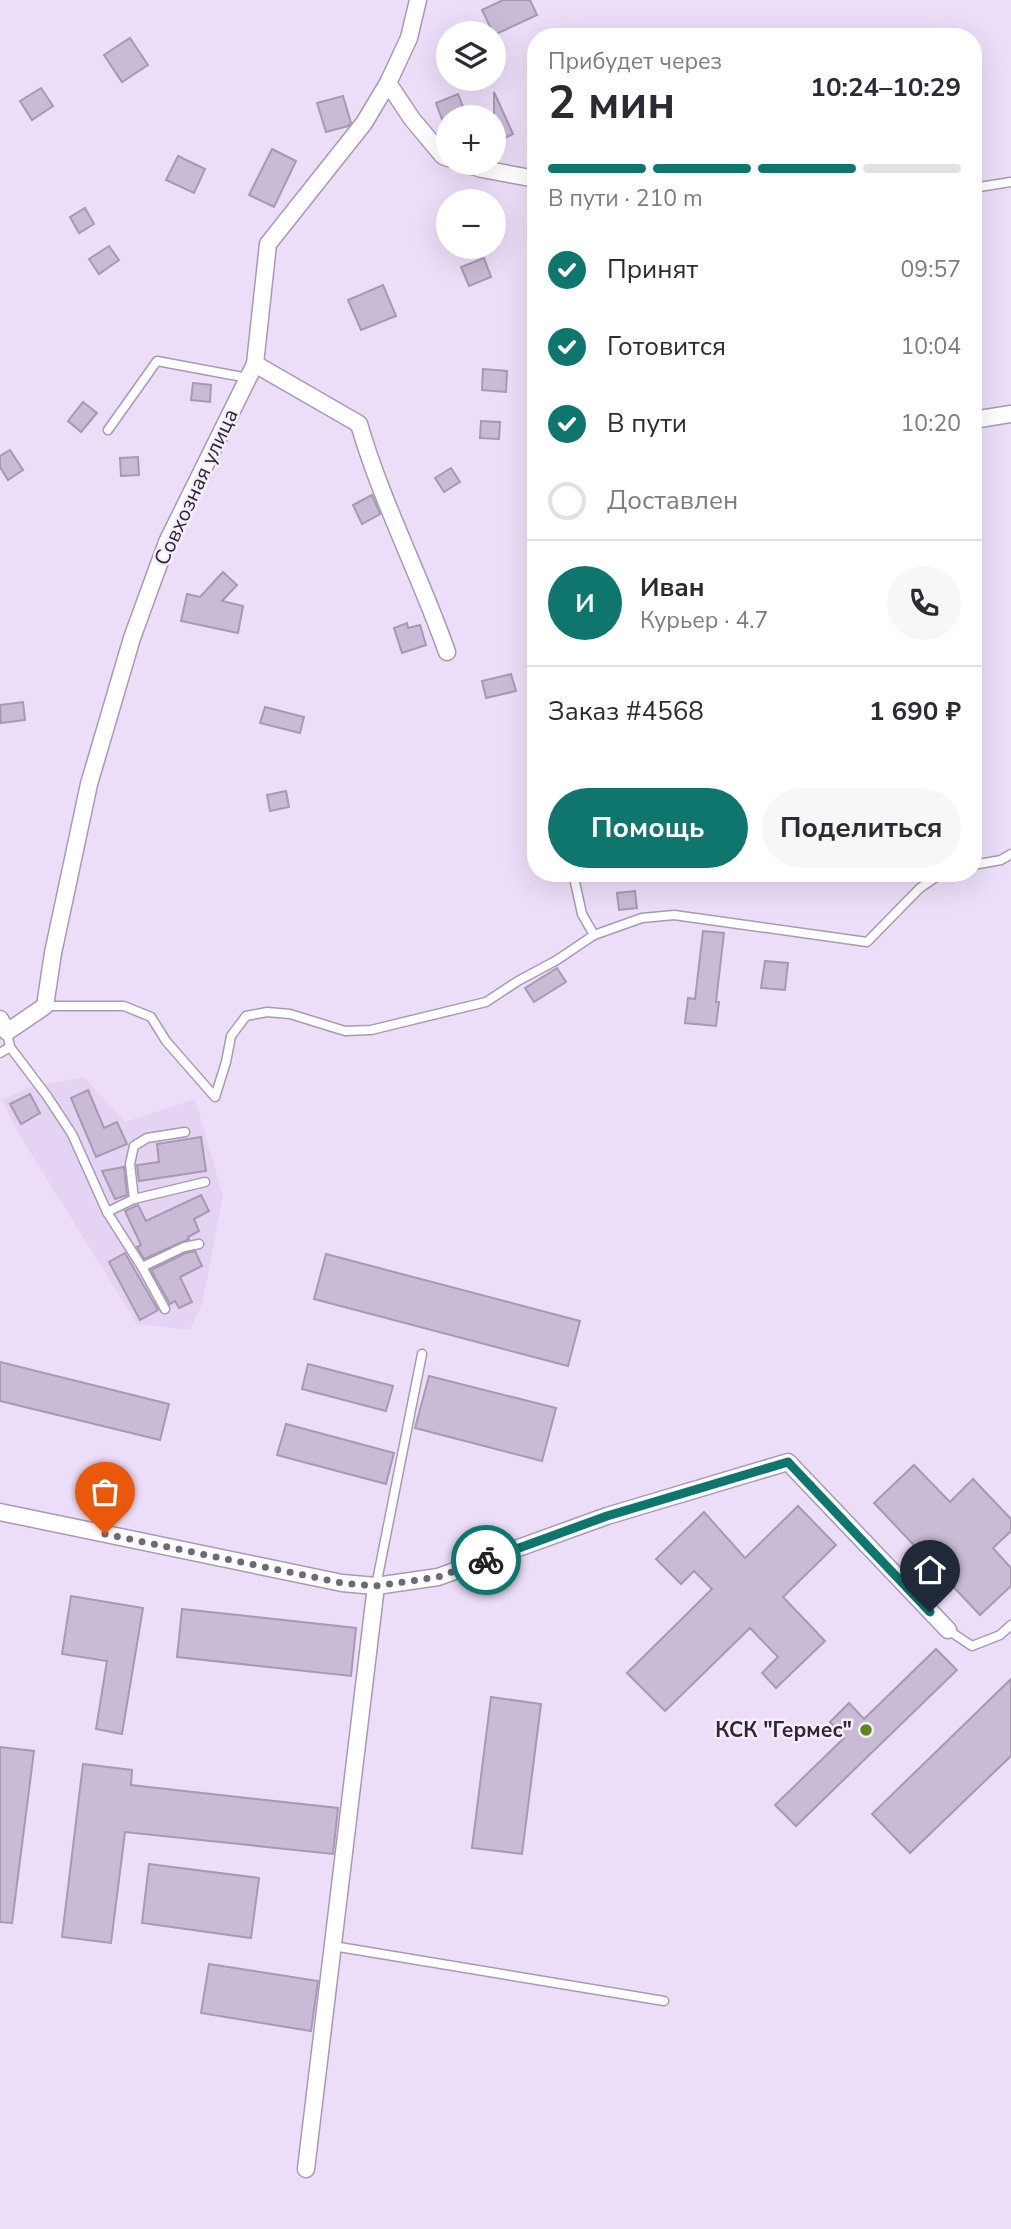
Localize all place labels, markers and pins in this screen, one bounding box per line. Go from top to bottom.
pin [75,1462,135,1534]
pin [900,1540,960,1612]
place label: КСК "Гермес" [715,1716,852,1744]
marker: КСК "Гермес" [858,1722,874,1738]

